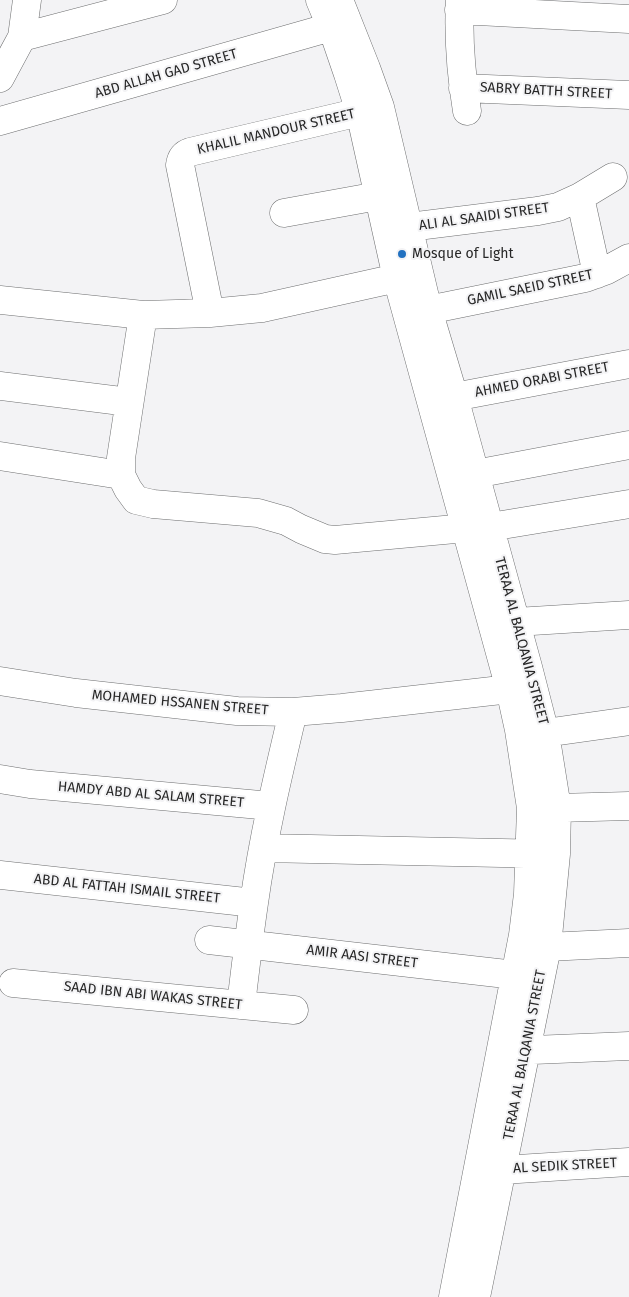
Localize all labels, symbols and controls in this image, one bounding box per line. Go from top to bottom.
street label: ABD ALLAH GAD STREET [93,46,239,102]
street label: SABRY BATTH STREET [479,79,613,103]
street label: KHALIL MANDOUR STREET [195,106,357,158]
street label: ALI AL SAAIDI STREET [418,200,550,234]
place label: Mosque of Light [412,246,513,262]
marker: Mosque of Light [396,248,408,260]
street label: GAMIL SAEID STREET [466,267,594,309]
street label: AHMED ORABI STREET [473,359,611,401]
street label: TERAA AL BALQANIA STREET [491,555,551,727]
street label: MOHAMED HSSANEN STREET [91,687,269,719]
street label: HAMDY ABD AL SALAM STREET [57,778,245,812]
street label: ABD AL FATTAH ISMAIL STREET [33,871,221,907]
street label: AMIR AASI STREET [305,942,419,972]
street label: TERAA AL BALQANIA STREET [500,969,550,1141]
street label: SAAD IBN ABI WAKAS STREET [63,978,243,1014]
street label: AL SEDIK STREET [513,1155,617,1177]

